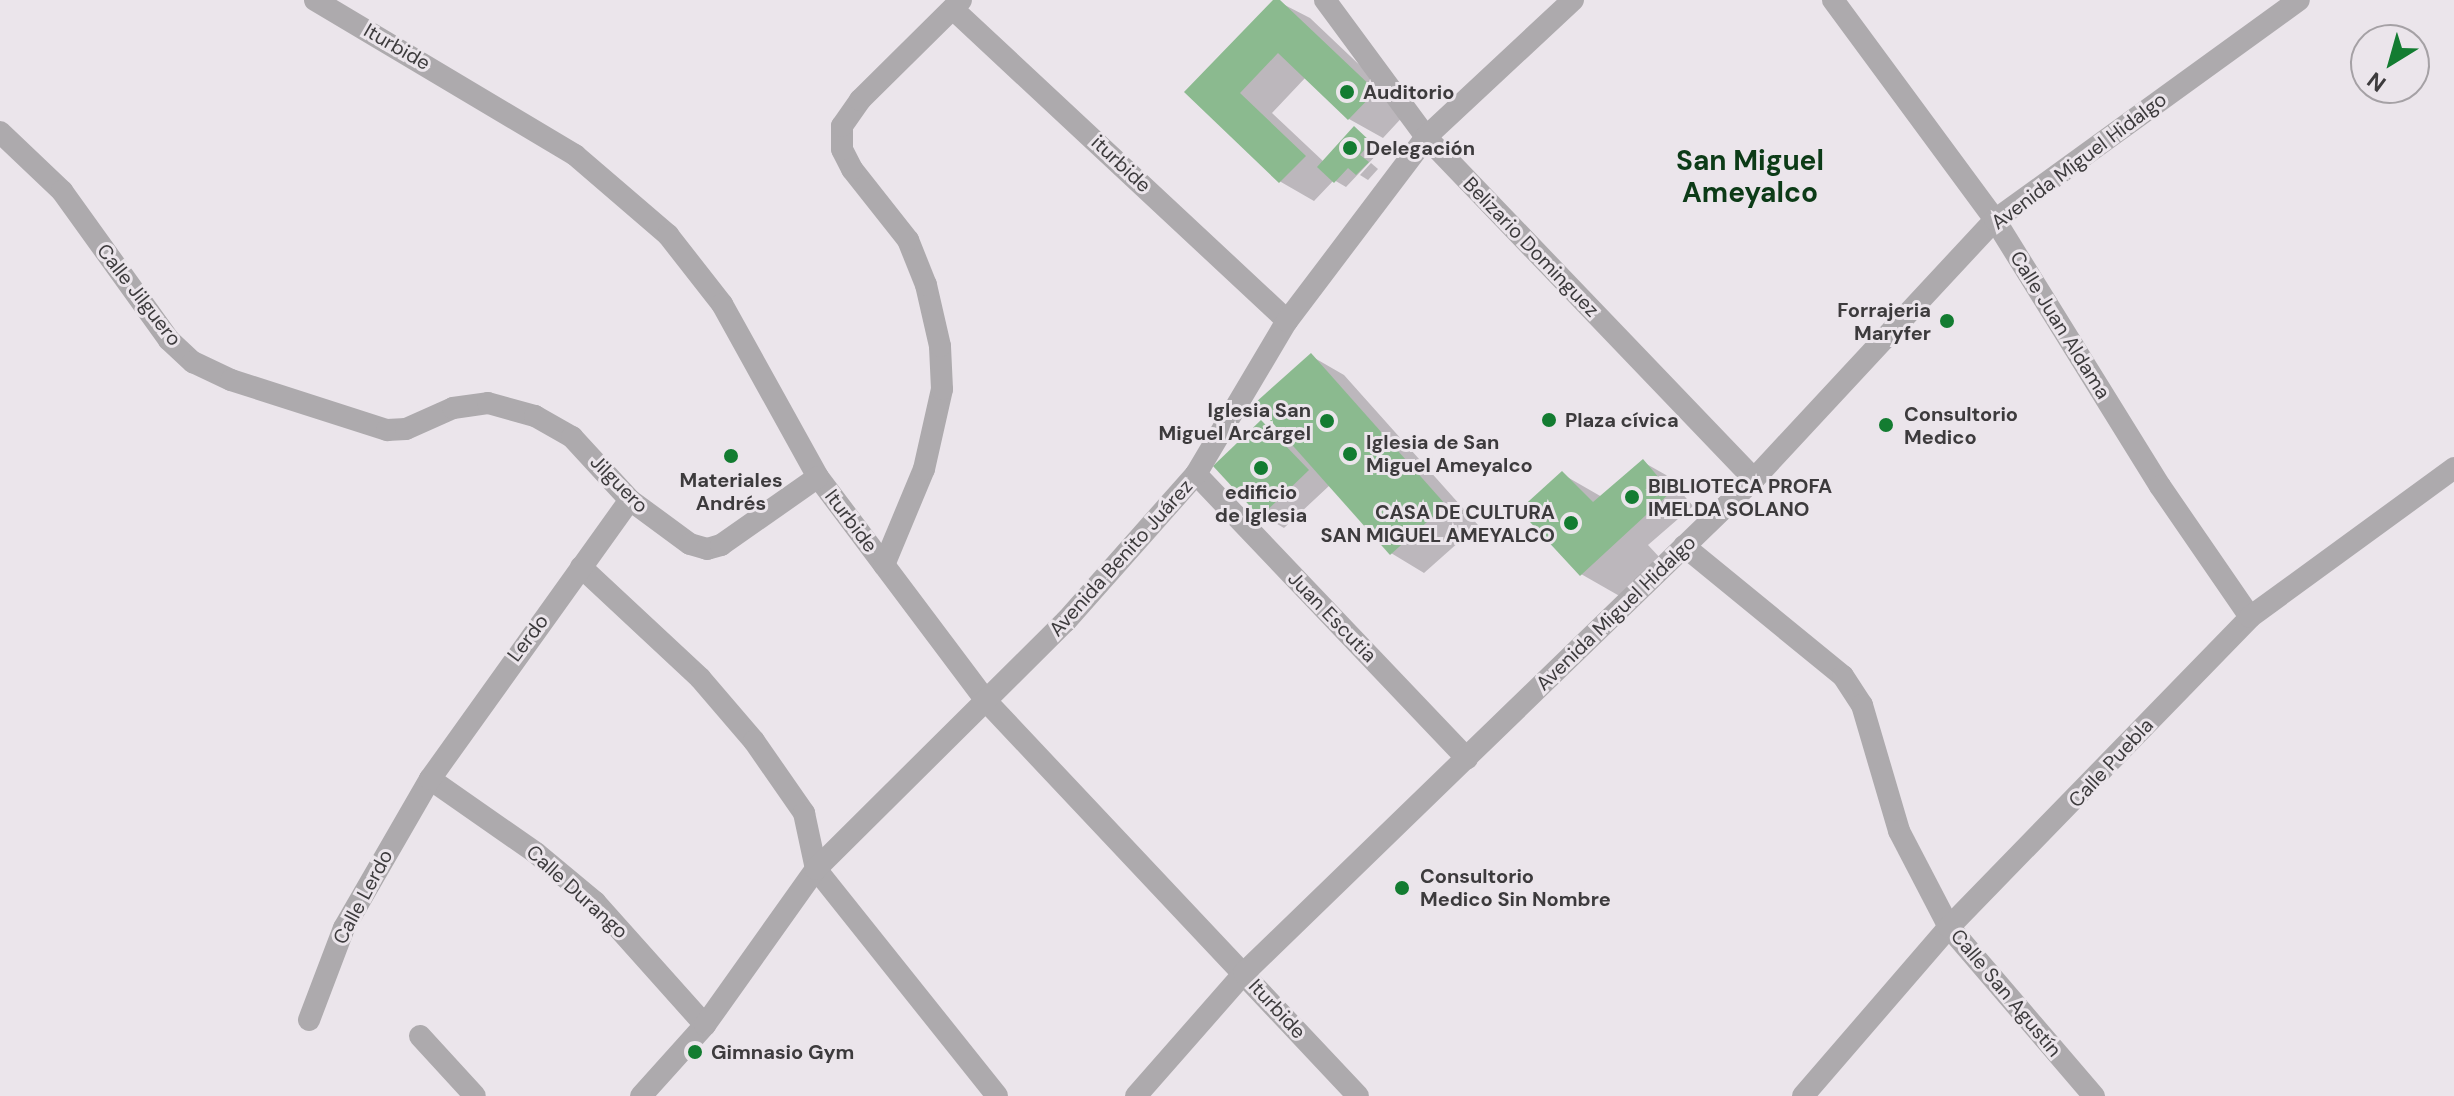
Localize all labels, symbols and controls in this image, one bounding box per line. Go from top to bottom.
street label: Iturbide [360,18,434,76]
north arrow [2350,24,2430,104]
text: N [2361,66,2392,98]
place label: Auditorio [1363,80,1454,104]
marker: Auditorio [1338,83,1356,101]
street label: Avenida Miguel Hidalgo [1987,87,2171,235]
street label: iturbide [1086,130,1156,198]
place label: Delegación [1366,136,1475,160]
marker: Delegación [1341,139,1359,157]
district label: San Miguel Ameyalco [1676,144,1824,210]
street label: Belizario Dominguez [1458,172,1604,322]
street label: Calle Jilguero [92,239,186,351]
street label: Calle Juan Aldama [2005,247,2115,403]
place label: Forrajeria Maryfer [1837,298,1931,345]
marker: Forrajeria Maryfer [1938,312,1956,330]
place label: Iglesia San Miguel Arcárgel [1159,398,1311,445]
place label: Consultorio Medico [1904,402,2018,449]
place label: Plaza cívica [1565,408,1679,432]
marker: Plaza cívica [1540,411,1558,429]
marker: Iglesia San Miguel Arcárgel [1318,412,1336,430]
marker: Consultorio Medico [1875,414,1897,436]
place label: Iglesia de San Miguel Ameyalco [1366,430,1533,477]
marker: Iglesia de San Miguel Ameyalco [1341,445,1359,463]
marker: Materiales Andrés [722,447,740,465]
street label: Jilguero [585,450,653,518]
marker: edificio de Iglesia [1252,459,1270,477]
place label: Materiales Andrés [679,468,783,515]
place label: BIBLIOTECA PROFA IMELDA SOLANO [1648,474,1832,521]
street label: Avenida Benito Juárez [1044,475,1198,641]
place label: edificio de Iglesia [1215,480,1307,527]
street label: Iturbide [820,485,882,557]
marker: BIBLIOTECA PROFA IMELDA SOLANO [1623,488,1641,506]
place label: CASA DE CULTURA SAN MIGUEL AMEYALCO [1320,500,1555,547]
marker: CASA DE CULTURA SAN MIGUEL AMEYALCO [1562,514,1580,532]
street label: Avenida Miguel Hidalgo [1531,530,1701,696]
street label: Juan Escutia [1283,567,1381,667]
street label: Lerdo [502,610,554,666]
street label: Calle Puebla [2064,713,2158,813]
street label: Calle Durango [521,840,633,944]
street label: Calle Lerdo [328,846,398,948]
place label: Consultorio Medico Sin Nombre [1420,864,1611,911]
marker: Consultorio Medico Sin Nombre [1391,877,1413,899]
street label: Calle San Agustín [1946,924,2066,1062]
street label: Iturbide [1243,974,1311,1044]
place label: Gimnasio Gym [711,1040,854,1064]
marker: Gimnasio Gym [686,1043,704,1061]

